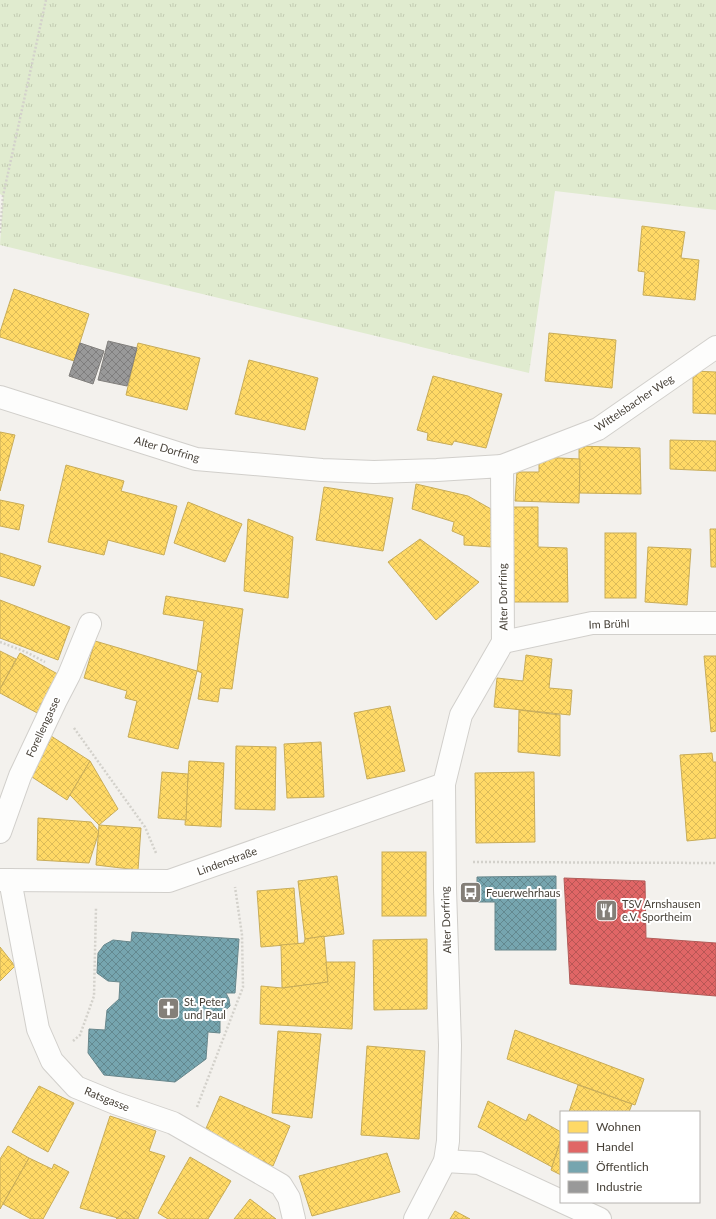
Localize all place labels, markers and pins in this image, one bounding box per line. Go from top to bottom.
bus stop icon: Feuerwehrhaus [457,880,483,906]
place label: Feuerwehrhaus [486,886,561,899]
restaurant icon: TSV Arnshausen e.V. Sportheim [593,897,619,923]
place label: TSV Arnshausen e.V. Sportheim [622,897,701,923]
church icon: St. Peter und Paul [155,995,181,1021]
place label: St. Peter und Paul [184,995,226,1021]

